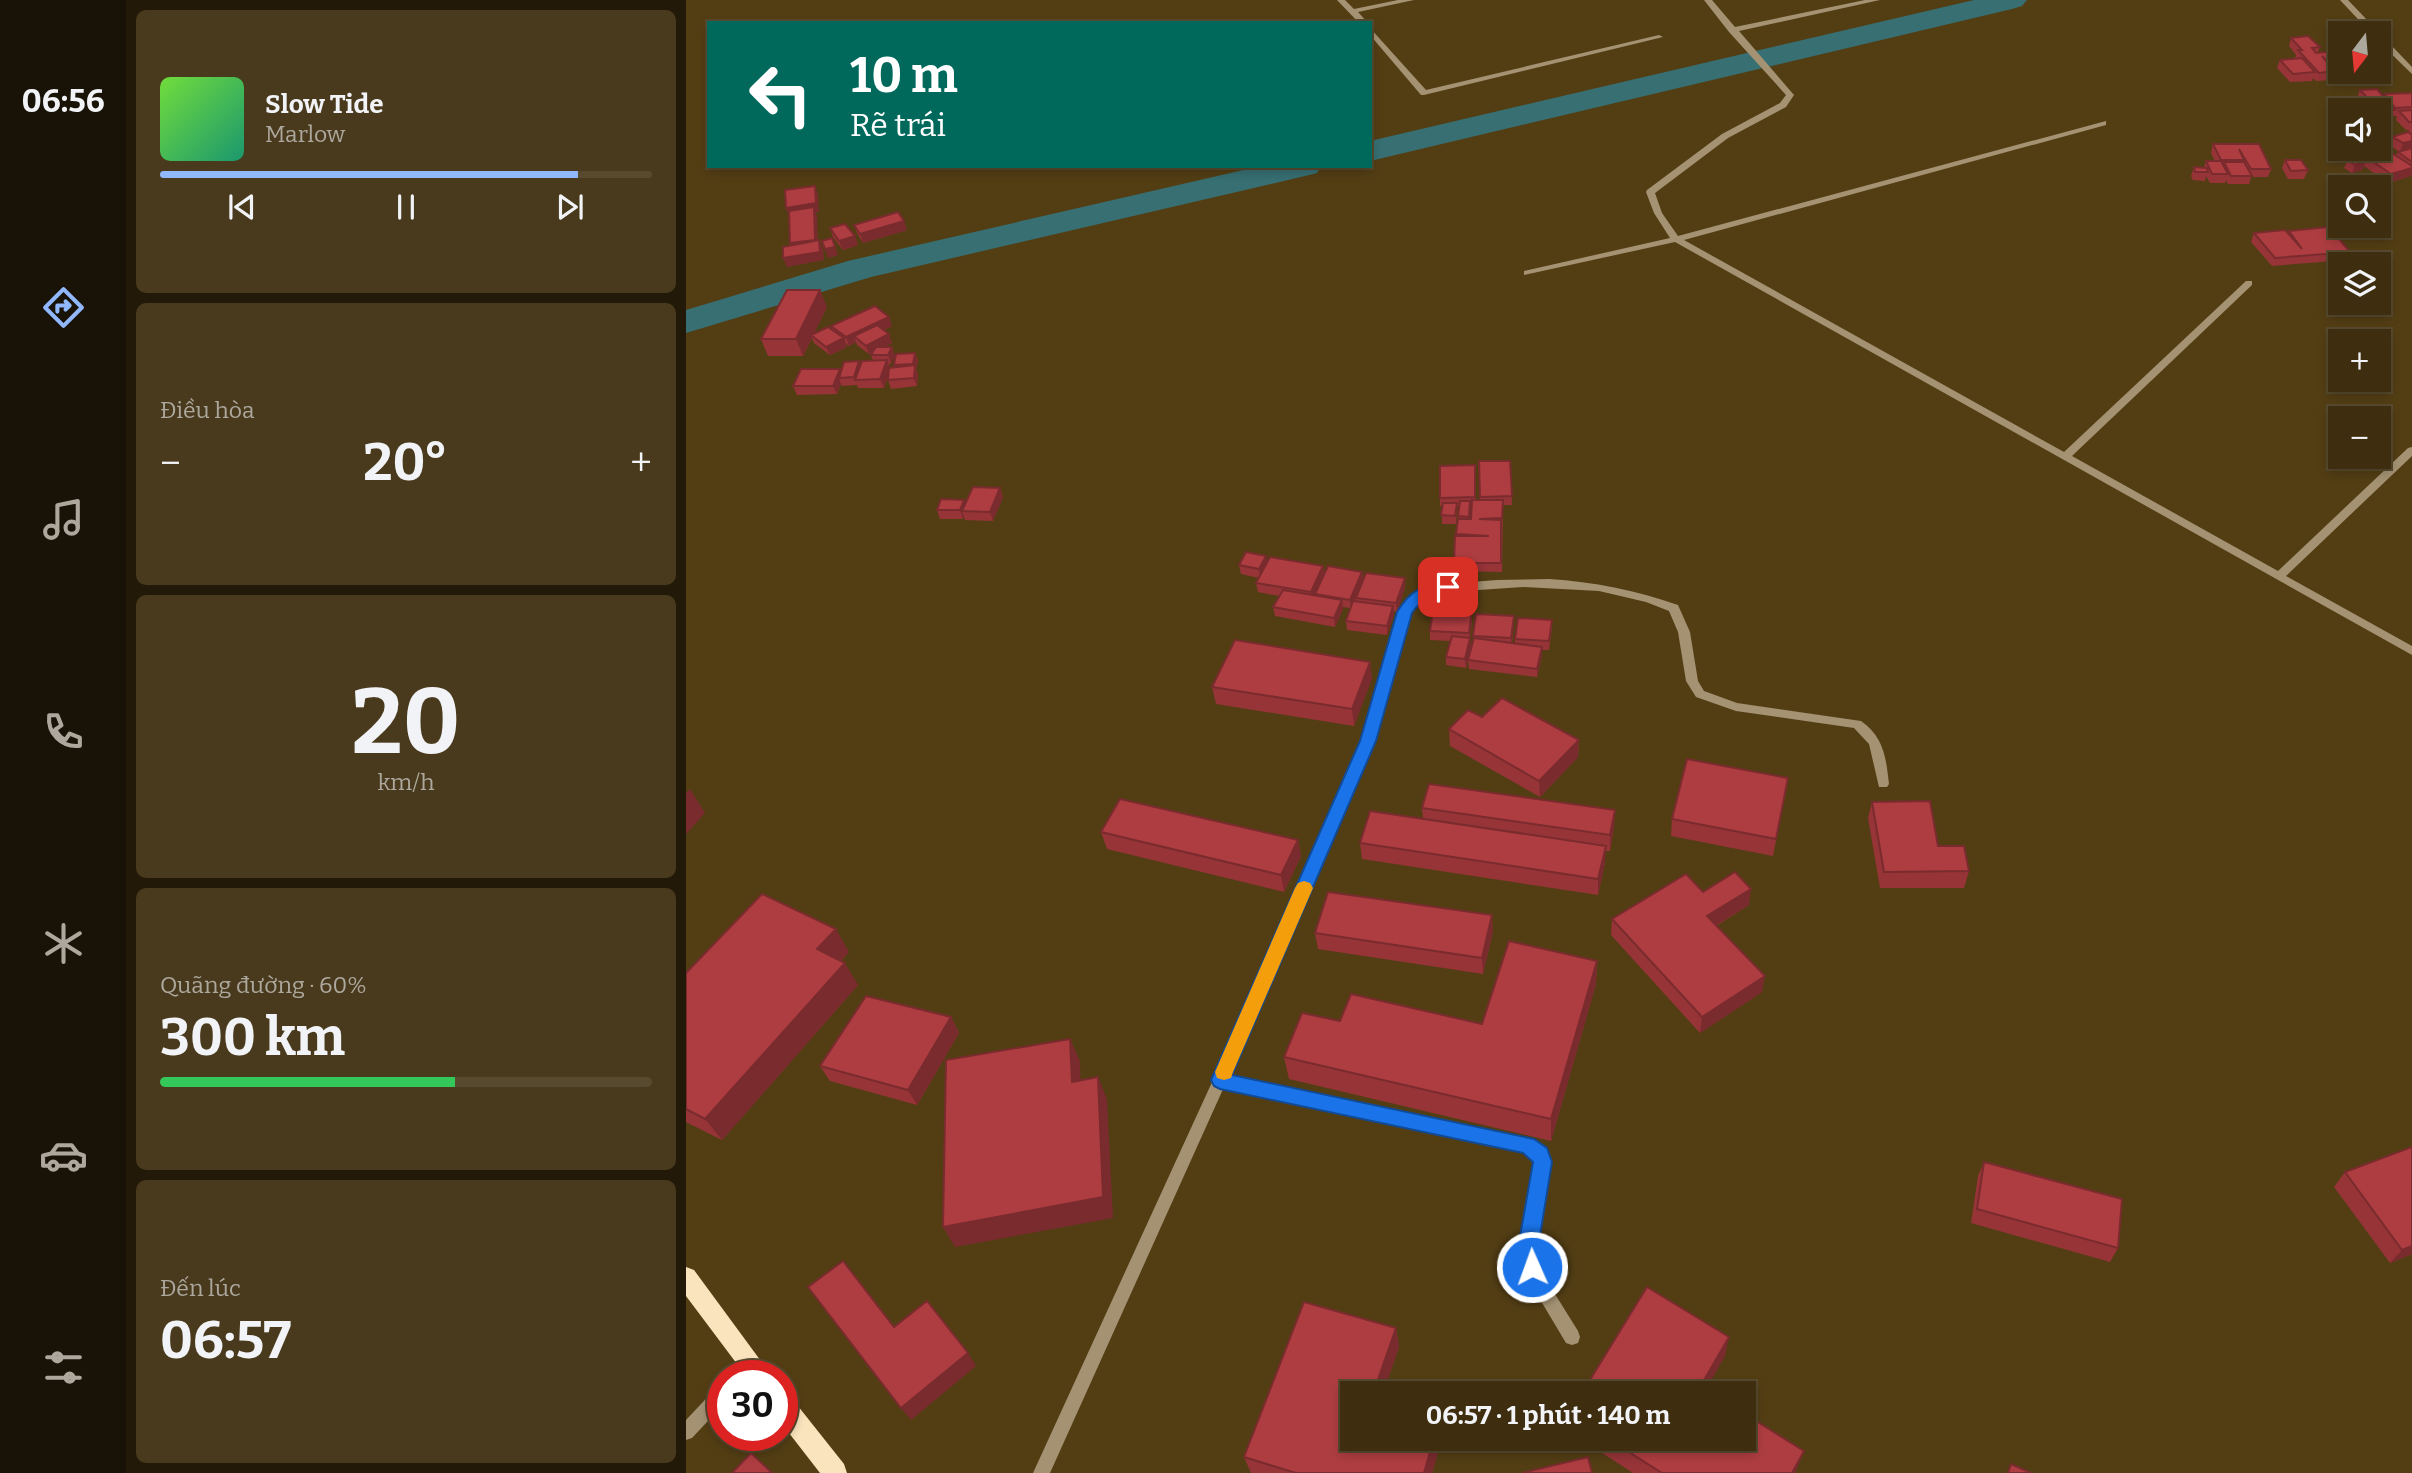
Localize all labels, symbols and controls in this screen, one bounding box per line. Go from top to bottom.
north arrow [2328,21,2390,84]
map controls [2328,21,2391,469]
text: 10 m [850,46,958,105]
icon: left [735,49,826,140]
text: 06:56 [21,82,105,120]
text: Slow Tide [265,89,384,120]
button: sound [2328,98,2391,161]
text: Rẽ trái [850,106,946,144]
text: Marlow [265,120,345,148]
button: search [2328,175,2391,238]
icon: previous [223,188,261,226]
icon: pause [387,188,425,226]
icon: next [551,188,589,226]
button: layers [2328,252,2391,315]
icon: directions [39,283,88,332]
button: + [2328,329,2391,392]
text: Điều hòa [160,396,255,424]
button: − [2328,406,2391,469]
text: 20° [363,431,448,494]
text: − [160,440,181,486]
text: + [630,440,652,486]
icon: music [39,495,88,544]
pin [1418,557,1478,617]
icon: arrive [1429,568,1467,606]
text: 20 [351,668,461,777]
icon: phone [39,707,88,756]
text: km/h [378,768,434,796]
icon: climate [39,919,88,968]
text: Quãng đường · 60% [160,971,367,999]
text: 300 km [160,1006,345,1069]
icon: car [39,1131,88,1180]
position arrow [1495,1230,1569,1304]
text: Đến lúc [160,1274,241,1302]
text: 06:57 [160,1309,291,1372]
icon: filters [39,1343,88,1392]
speed limit sign: 30 [707,1360,798,1451]
text: 06:57 · 1 phút · 140 m [1426,1400,1670,1431]

